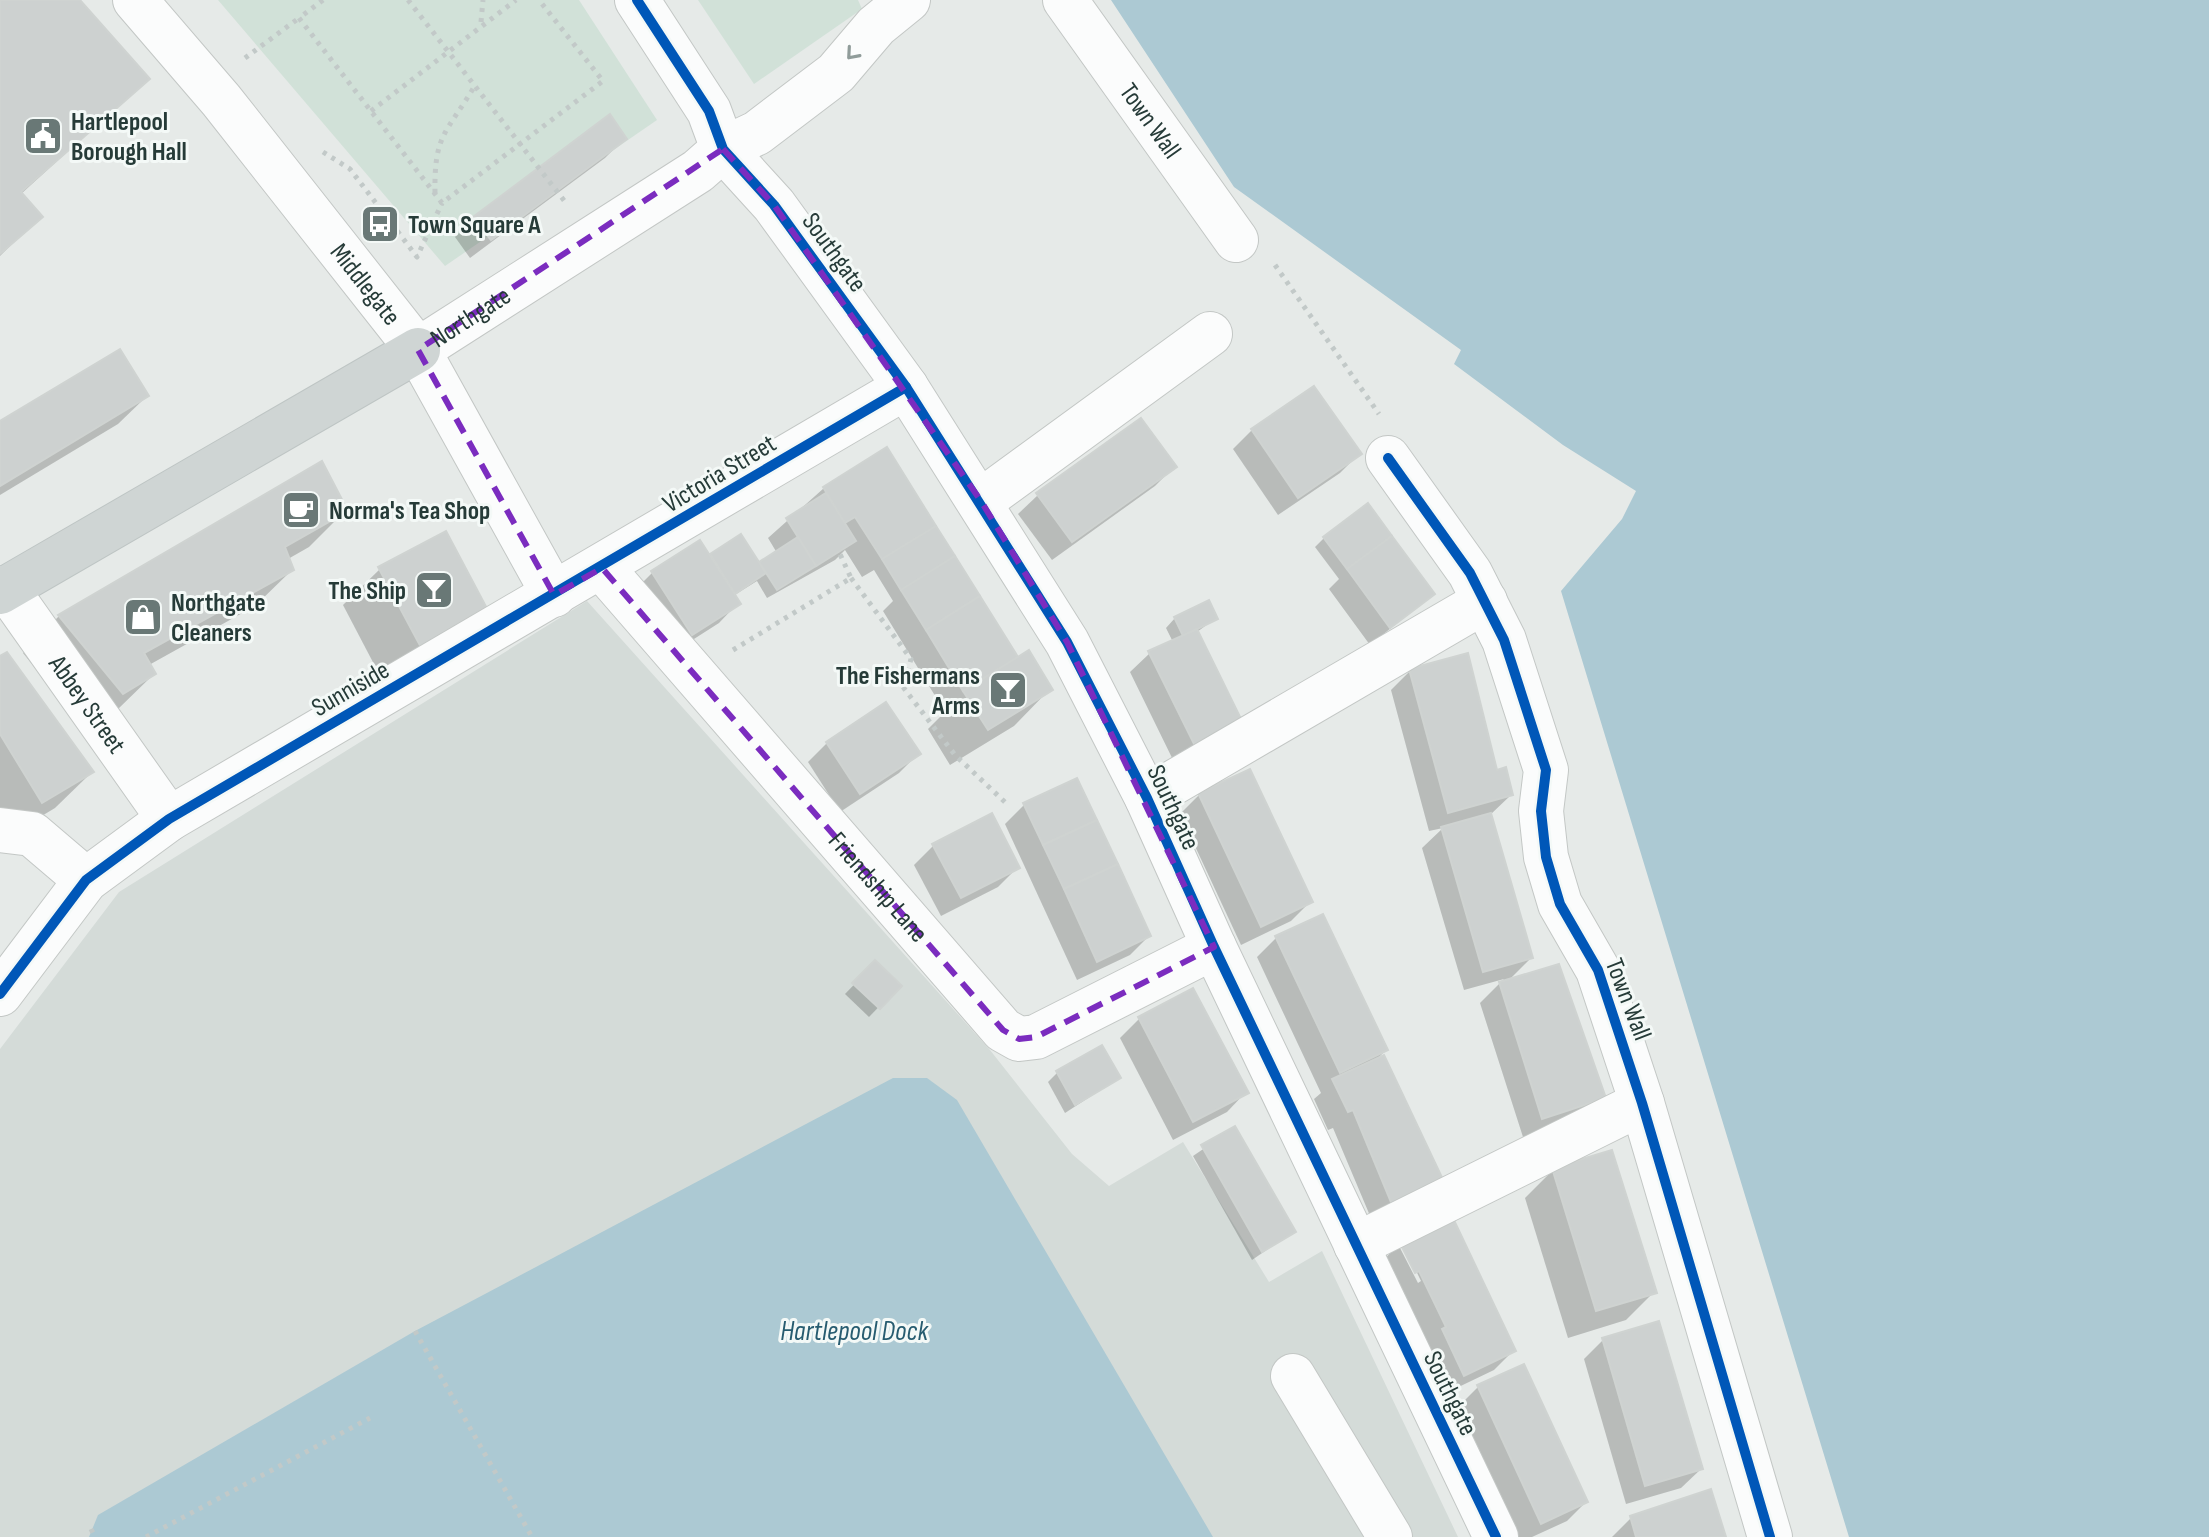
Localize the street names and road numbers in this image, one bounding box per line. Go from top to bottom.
street label: Town Wall [1112,78,1187,165]
street label: Southgate [795,207,873,298]
street label: Middlegate [323,238,406,332]
street label: Northgate [425,281,517,355]
street label: Victoria Street [658,428,782,520]
street label: Abbey Street [41,649,132,760]
street label: Sunniside [306,655,395,724]
street label: Southgate [1140,760,1206,855]
street label: Friendship Lane [821,826,934,949]
street label: Town Wall [1598,954,1657,1045]
street label: Southgate [1416,1346,1483,1441]

